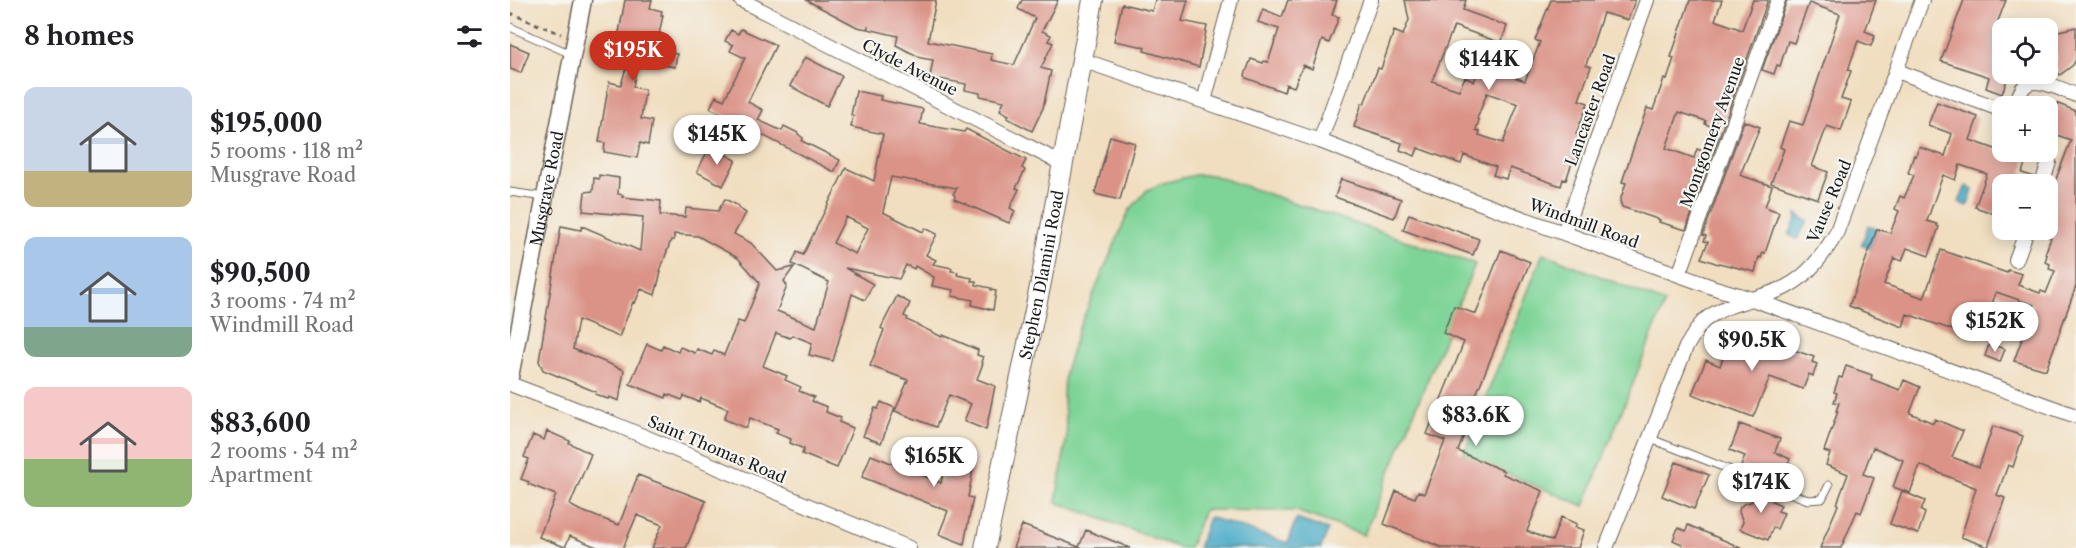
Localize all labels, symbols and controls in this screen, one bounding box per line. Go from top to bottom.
map controls [1992,18,2058,240]
button: locate [1992,18,2058,84]
text: 8 homes [24,20,134,52]
icon: filters [453,20,486,53]
pin: $195K [591,31,675,82]
street label: Clyde Avenue [859,34,961,100]
text: $195K [603,38,663,62]
pin: $144K [1447,40,1531,91]
text: $144K [1459,47,1519,71]
street label: Lancaster Road [1561,51,1620,169]
street label: Montgomery Avenue [1675,54,1749,210]
button: + [1992,96,2058,162]
text: $195,000 [210,107,323,139]
icon: home [72,111,144,183]
pin: $145K [675,115,759,166]
text: $145K [687,122,747,146]
street label: Musgrave Road [526,129,567,248]
text: 5 rooms · 118 m² [210,139,363,163]
street label: Vause Road [1802,156,1856,246]
text: Musgrave Road [210,163,356,187]
button: − [1992,174,2058,240]
street label: Stephen Dlamini Road [1015,188,1068,361]
street label: Windmill Road [1525,194,1642,252]
text: $90,500 [210,257,311,289]
icon: home [72,261,144,333]
text: 3 rooms · 74 m² [210,289,356,313]
pin: $152K [1953,302,2037,353]
text: $152K [1966,309,2025,333]
text: Windmill Road [210,313,354,337]
pin: $90.5K [1703,321,1801,372]
text: $90.5K [1718,328,1786,352]
pin: $83.6K [1427,396,1525,447]
text: $83.6K [1442,403,1510,427]
text: $83,600 [210,407,311,439]
icon: home [72,411,144,483]
street label: Saint Thomas Road [645,411,789,487]
pin: $165K [892,437,976,488]
text: 2 rooms · 54 m² [210,439,358,463]
text: $165K [904,444,964,468]
text: Apartment [210,463,313,487]
pin: $174K [1719,463,1803,514]
text: $174K [1732,470,1790,494]

